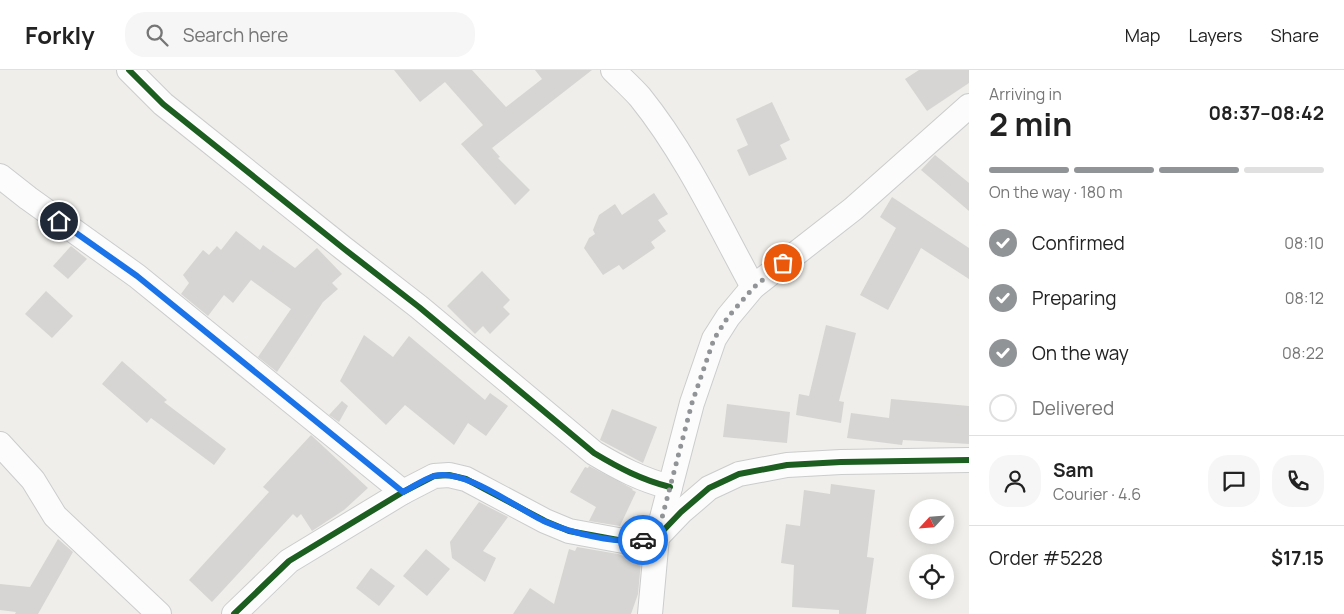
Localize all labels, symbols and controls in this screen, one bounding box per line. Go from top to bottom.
search box [125,12,475,57]
text: Forkly [25,18,95,51]
icon: search [143,21,171,49]
text: Search here [183,22,288,48]
text: Map [1125,23,1160,47]
text: Layers [1188,23,1242,47]
text: Share [1270,23,1319,47]
text: Arriving in [989,83,1062,105]
text: 08:37–08:42 [1208,100,1324,126]
text: 2 min [989,102,1072,146]
text: On the way · 180 m [989,181,1122,203]
pin [38,200,80,242]
icon: home [45,207,73,235]
icon: check [989,229,1017,257]
text: Confirmed [1032,230,1125,256]
text: 08:10 [1284,232,1324,254]
pin [762,242,804,284]
icon: bag [769,249,797,277]
icon: check [989,284,1017,312]
text: Preparing [1032,285,1117,311]
text: 08:12 [1285,287,1324,309]
icon: check [989,339,1017,367]
text: On the way [1032,340,1129,366]
text: 08:22 [1282,342,1324,364]
text: Delivered [1032,395,1114,421]
button: person [989,455,1041,507]
button: chat [1208,455,1260,507]
button: phone [1272,455,1324,507]
text: Sam [1053,457,1094,483]
text: Courier · 4.6 [1053,483,1141,505]
north arrow [909,499,954,544]
map controls [909,499,954,599]
courier [618,515,668,565]
icon: car [629,526,657,554]
text: Order #5228 [989,545,1103,571]
text: $17.15 [1271,545,1324,571]
button: locate [909,554,954,599]

